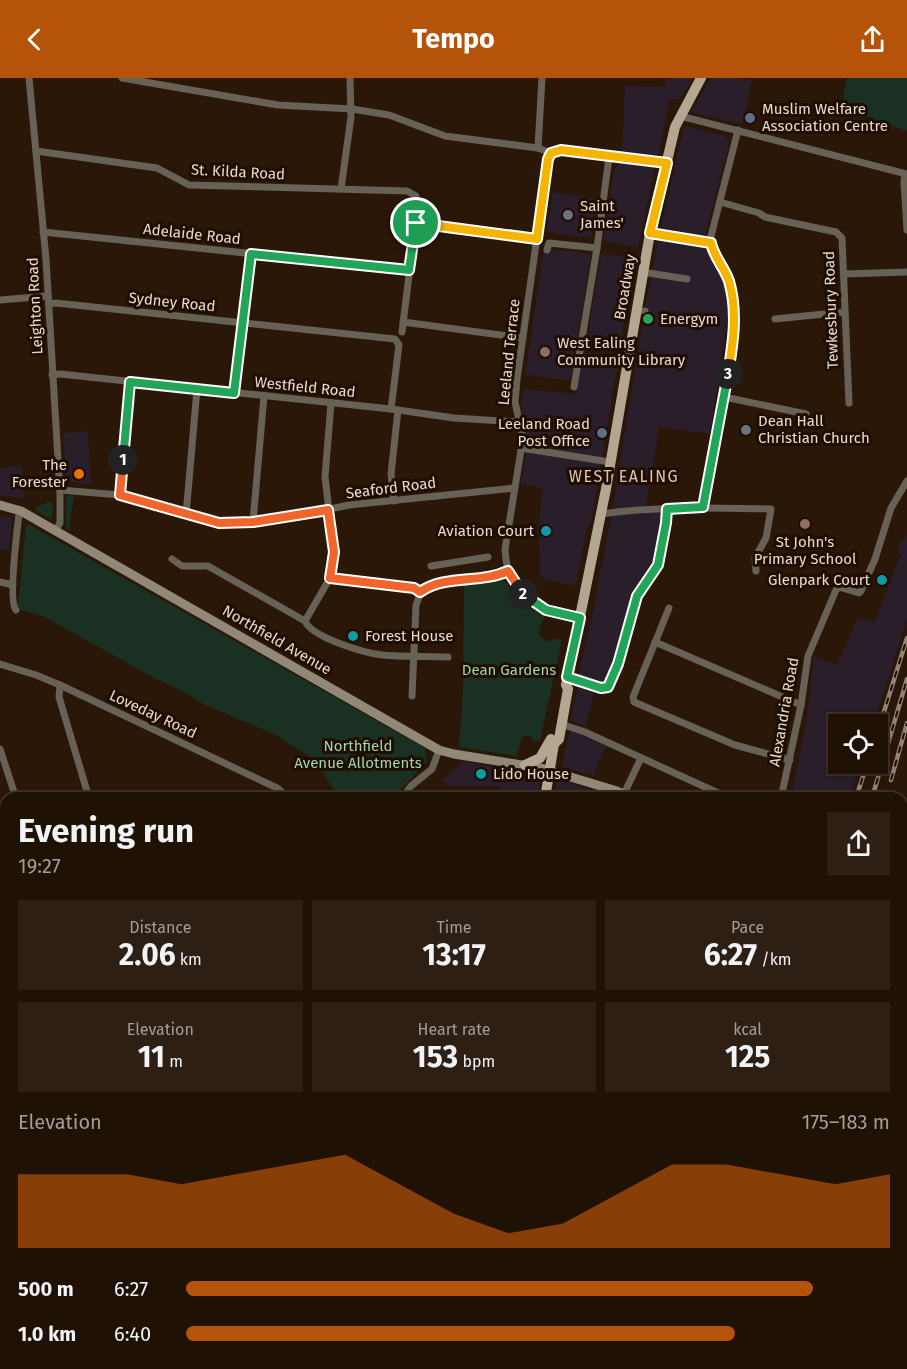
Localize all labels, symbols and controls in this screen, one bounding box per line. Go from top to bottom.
icon: back [18,23,51,56]
text: Tempo [412,23,495,55]
icon: share [856,23,889,56]
place label: Muslim Welfare Association Centre [762,100,888,135]
marker: Muslim Welfare Association Centre [743,111,757,125]
street label: St. Kilda Road [190,161,286,183]
pin [390,197,441,248]
place label: Saint James' [580,197,624,232]
icon: arrive [399,206,432,239]
marker: Saint James' [561,208,575,222]
street label: Adelaide Road [142,220,242,248]
street label: Tewkesbury Road [820,251,842,369]
street label: Broadway [610,252,640,321]
street label: Leighton Road [23,257,47,355]
street label: Sydney Road [128,288,216,316]
street label: Leeland Terrace [494,298,524,406]
place label: Energym [660,310,718,328]
marker: Energym [641,312,655,326]
place label: West Ealing Community Library [557,334,686,369]
marker: West Ealing Community Library [538,345,552,359]
pin: 3 [713,359,743,389]
text: 3 [724,364,732,383]
street label: Westfield Road [254,373,356,401]
place label: Dean Hall Christian Church [758,412,870,447]
place label: Leeland Road Post Office [498,415,590,450]
marker: Dean Hall Christian Church [739,423,753,437]
marker: Leeland Road Post Office [595,426,609,440]
pin: 1 [108,445,138,475]
text: 1 [119,450,127,469]
place label: The Forester [12,456,67,491]
marker: The Forester [72,467,86,481]
district label: WEST EALING [569,467,679,486]
street label: Seaford Road [345,474,437,502]
marker: St John's Primary School [798,517,812,531]
place label: Aviation Court [438,522,535,540]
marker: Aviation Court [539,524,553,538]
place label: St John's Primary School [754,533,857,568]
place label: Glenpark Court [768,571,871,589]
marker: Glenpark Court [875,573,889,587]
pin: 2 [508,579,538,609]
text: 2 [519,584,527,603]
street label: Northfield Avenue [219,601,335,679]
place label: Forest House [365,627,453,645]
marker: Forest House [346,629,360,643]
street label: Alexandria Road [766,656,802,768]
park label: Dean Gardens [462,661,556,679]
street label: Loveday Road [107,686,199,742]
map controls [828,714,888,774]
button: locate [828,714,888,774]
park label: Northfield Avenue Allotments [294,737,422,772]
place label: Lido House [493,765,569,783]
marker: Lido House [474,767,488,781]
text: Evening run [18,811,194,851]
button: share [827,812,890,875]
text: 19:27 [18,854,61,878]
text: Distance [129,918,191,937]
text: Time [436,918,472,937]
text: Pace [731,918,764,937]
text: 2.06 [119,937,176,973]
text: 13:17 [422,937,486,973]
text: 6:27 [704,937,757,973]
text: km [176,950,202,969]
text: /km [757,950,792,969]
text: Elevation [127,1020,194,1039]
text: Heart rate [418,1020,490,1039]
text: kcal [733,1020,762,1039]
text: 11 [138,1039,165,1075]
text: 153 [413,1039,458,1075]
text: 125 [725,1039,770,1075]
text: m [165,1052,183,1071]
text: bpm [458,1052,495,1071]
text: Elevation [18,1110,102,1134]
text: 175–183 m [802,1110,890,1134]
text: 500 m [18,1277,74,1301]
text: 6:27 [114,1277,148,1301]
text: 1.0 km [18,1322,76,1346]
text: 6:40 [114,1322,151,1346]

